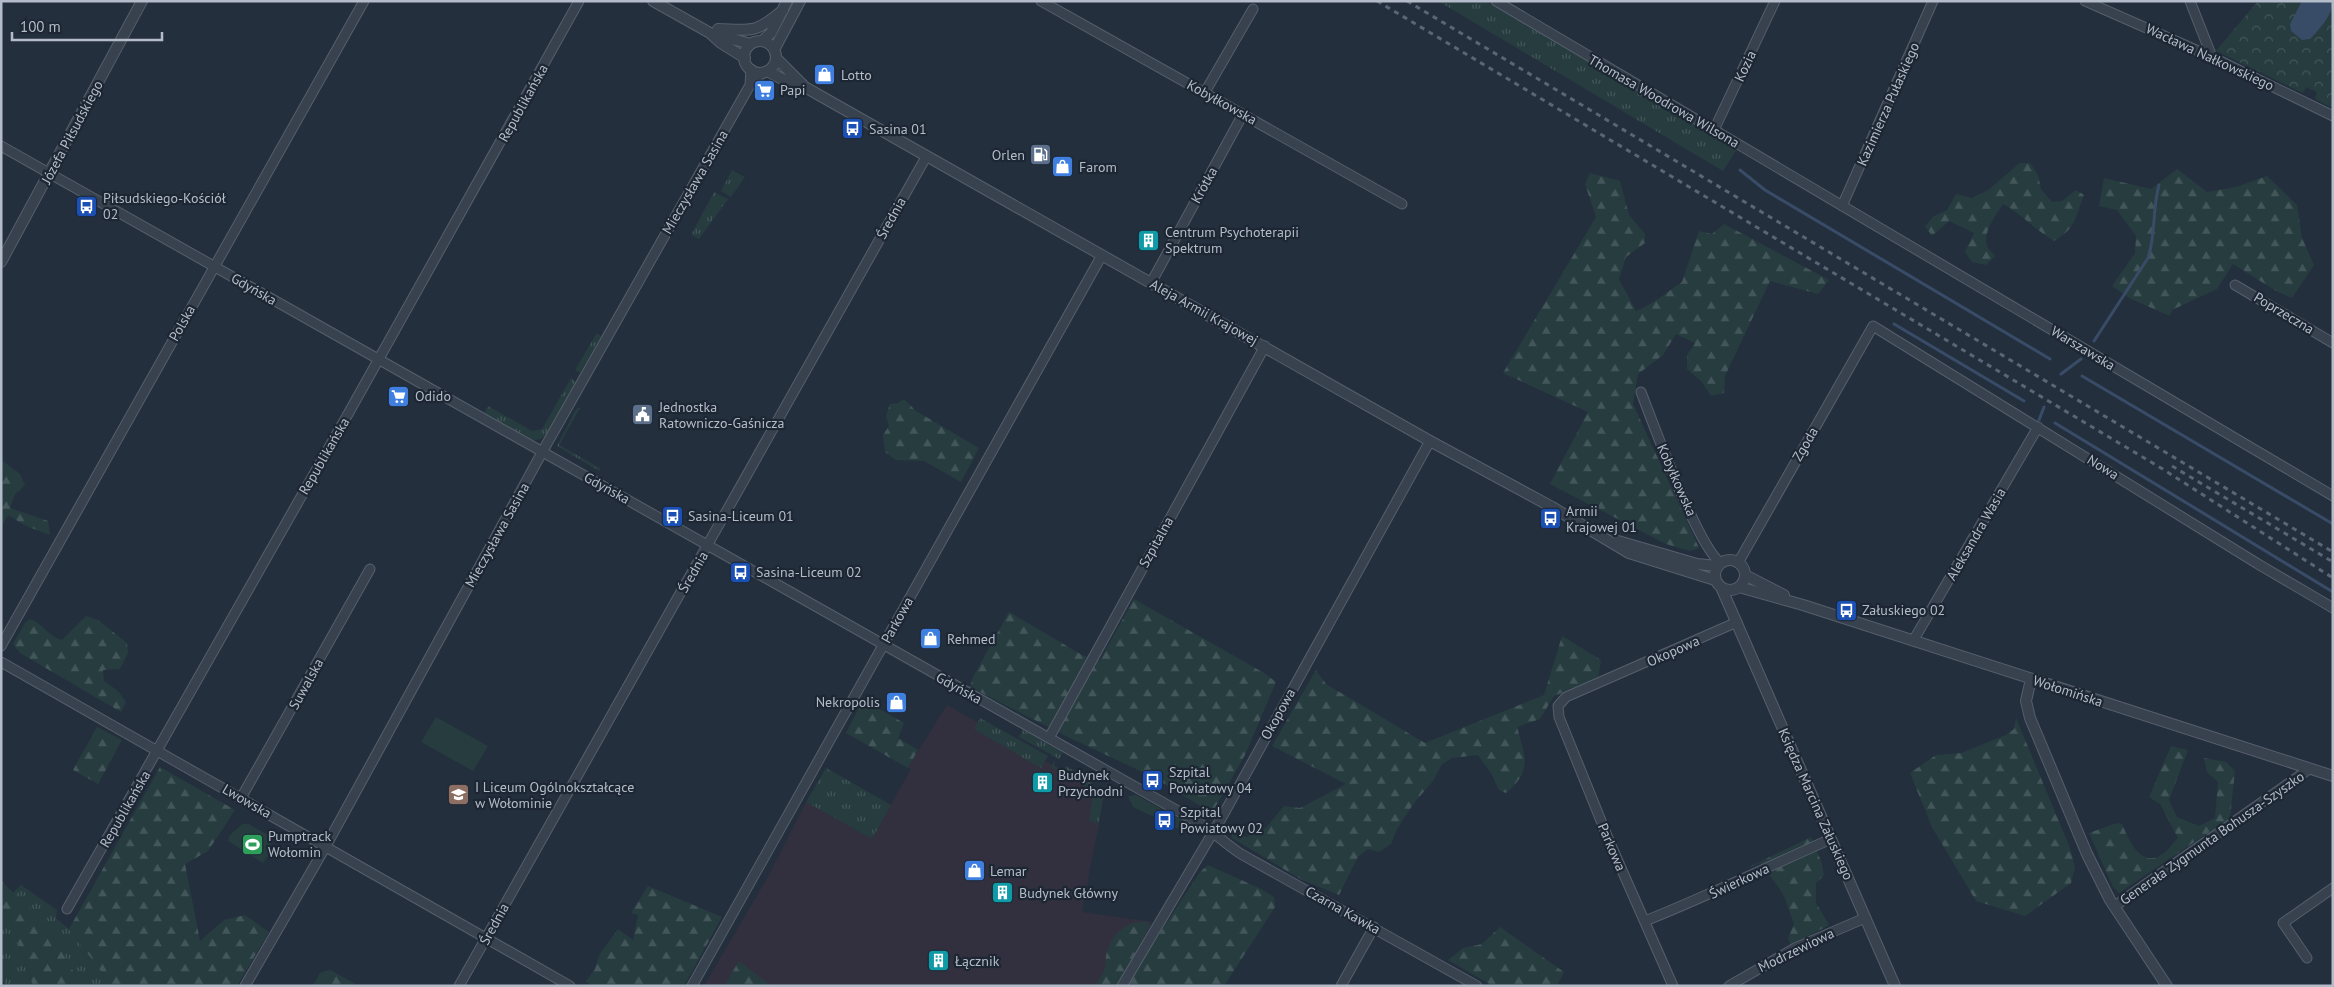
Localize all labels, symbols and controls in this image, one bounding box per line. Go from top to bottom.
scale bar [12,10,162,42]
text: 100 m [20,17,61,36]
street label: Wacława Nałkowskiego [2143,19,2277,95]
street label: Kazimierza Pułaskiego [1853,39,1923,169]
street label: Kozia [1730,48,1760,84]
street label: Thomasa Woodrowa Wilsona [1585,50,1743,152]
street label: Republikańska [494,61,552,145]
shop icon: Lotto [813,63,837,87]
place label: Lotto [841,66,872,84]
street label: Kobyłkowska [1184,75,1260,129]
street label: Józefa Piłsudskiego [37,77,107,188]
supermarket icon: Papi [752,78,776,102]
place label: Papi [780,81,806,99]
bus stop icon: Sasina 01 [841,117,865,141]
place label: Sasina 01 [869,120,927,138]
street label: Mieczysława Sasina [658,127,732,237]
fuel station icon: Orlen [1029,143,1053,167]
place label: Orlen [992,146,1025,164]
shop icon: Farom [1051,155,1075,179]
place label: Farom [1079,158,1117,176]
street label: Krótka [1187,164,1221,206]
place label: Piłsudskiego-Kościół 02 [103,189,226,223]
bus stop icon: Piłsudskiego-Kościół 02 [75,194,99,218]
street label: Średnia [872,194,910,242]
place label: Centrum Psychoterapii Spektrum [1165,223,1299,257]
building icon: Centrum Psychoterapii Spektrum [1137,228,1161,252]
street label: Gdyńska [228,269,280,309]
street label: Aleja Armii Krajowej [1147,275,1261,349]
street label: Poprzeczna [2251,288,2317,338]
street label: Polska [165,302,199,344]
street label: Warszawska [2048,322,2118,374]
supermarket icon: Odido [387,384,411,408]
place label: Odido [415,387,451,405]
place label: Jednostka Ratowniczo-Gaśnicza [658,398,785,432]
public building icon: Jednostka Ratowniczo-Gaśnicza [631,403,655,427]
street label: Republikańska [295,414,353,498]
street label: Zgoda [1788,424,1822,464]
street label: Kobyłkowska [1653,441,1701,519]
street label: Nowa [2084,450,2122,484]
street label: Gdyńska [581,468,633,508]
street label: Mieczysława Sasina [461,479,533,591]
street label: Aleksandra Wasia [1942,484,2010,583]
place label: Armii Krajowej 01 [1566,502,1637,536]
bus stop icon: Sasina-Liceum 01 [660,504,684,528]
place label: Sasina-Liceum 01 [688,507,794,525]
bus stop icon: Armii Krajowej 01 [1538,507,1562,531]
street label: Szpitalna [1135,513,1177,571]
street label: Średnia [674,548,712,596]
bus stop icon: Sasina-Liceum 02 [728,560,752,584]
place label: Sasina-Liceum 02 [756,563,862,581]
street label: Parkowa [877,594,917,646]
bus stop icon: Załuskiego 02 [1834,598,1858,622]
place label: Załuskiego 02 [1862,601,1945,619]
shop icon: Rehmed [919,627,943,651]
place label: Rehmed [947,630,995,648]
street label: Okopowa [1644,631,1702,671]
street label: Suwalska [285,655,327,713]
street label: Gdyńska [933,668,985,708]
street label: Wołomińska [2031,671,2105,711]
street label: Okopowa [1257,685,1299,743]
shop icon: Nekropolis [884,690,908,714]
place label: Nekropolis [816,693,880,711]
street label: Księdza Marcina Załuskiego [1774,725,1858,883]
place label: Szpital Powiatowy 04 [1169,763,1252,797]
place label: Budynek Przychodni [1058,766,1123,800]
street label: Republikańska [96,767,154,851]
street label: Generała Zygmunta Bohusza-Szyszko [2116,767,2308,909]
bus stop icon: Szpital Powiatowy 04 [1141,768,1165,792]
building icon: Budynek Przychodni [1030,771,1054,795]
place label: I Liceum Ogólnokształcące w Wołominie [475,778,634,812]
street label: Lwowska [219,780,275,822]
school or university icon: I Liceum Ogólnokształcące w Wołominie [447,783,471,807]
place label: Szpital Powiatowy 02 [1180,803,1263,837]
bus stop icon: Szpital Powiatowy 02 [1152,808,1176,832]
street label: Parkowa [1594,820,1630,874]
place label: Pumptrack Wołomin [268,827,332,861]
sports icon: Pumptrack Wołomin [240,832,264,856]
shop icon: Lemar [962,859,986,883]
street label: Świerkowa [1706,859,1772,903]
place label: Lemar [990,862,1027,880]
building icon: Budynek Główny [991,881,1015,905]
street label: Czarna Kawka [1302,882,1384,938]
place label: Budynek Główny [1019,884,1119,902]
street label: Średnia [475,900,513,948]
street label: Modrzewiowa [1755,924,1837,976]
building icon: Łącznik [927,949,951,973]
place label: Łącznik [955,952,1000,970]

